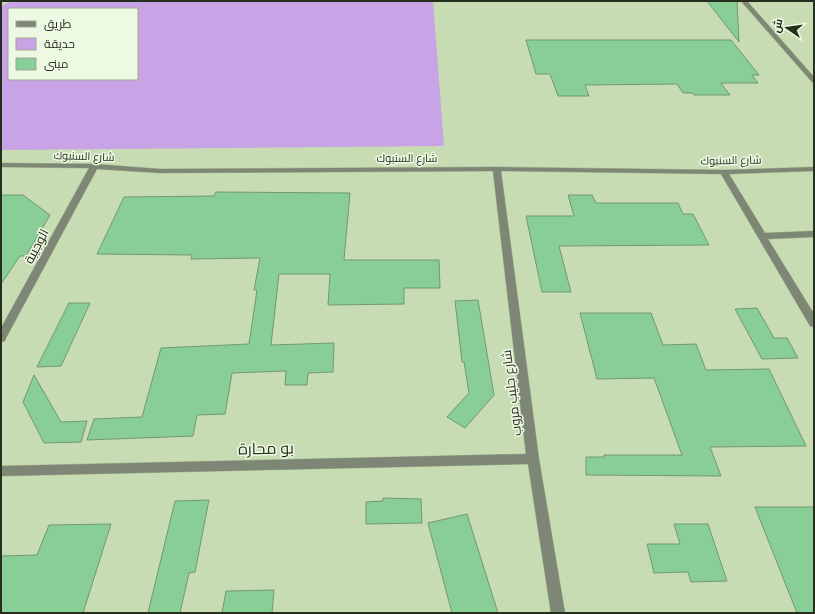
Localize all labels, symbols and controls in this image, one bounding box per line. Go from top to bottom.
legend [8,8,138,80]
north arrow [767,8,807,48]
text: طريق [44,17,72,31]
text: ش [770,18,786,34]
text: حديقة [44,37,75,51]
text: مبنى [44,57,69,71]
street label: شارع السنبوك [53,149,115,165]
street label: شارع السنبوك [377,152,437,166]
street label: شارع السنبوك [700,153,762,169]
street label: الوجيبة [21,226,52,266]
street label: شارع جليب مروب [499,349,525,437]
street label: بو محارة [238,440,294,458]

